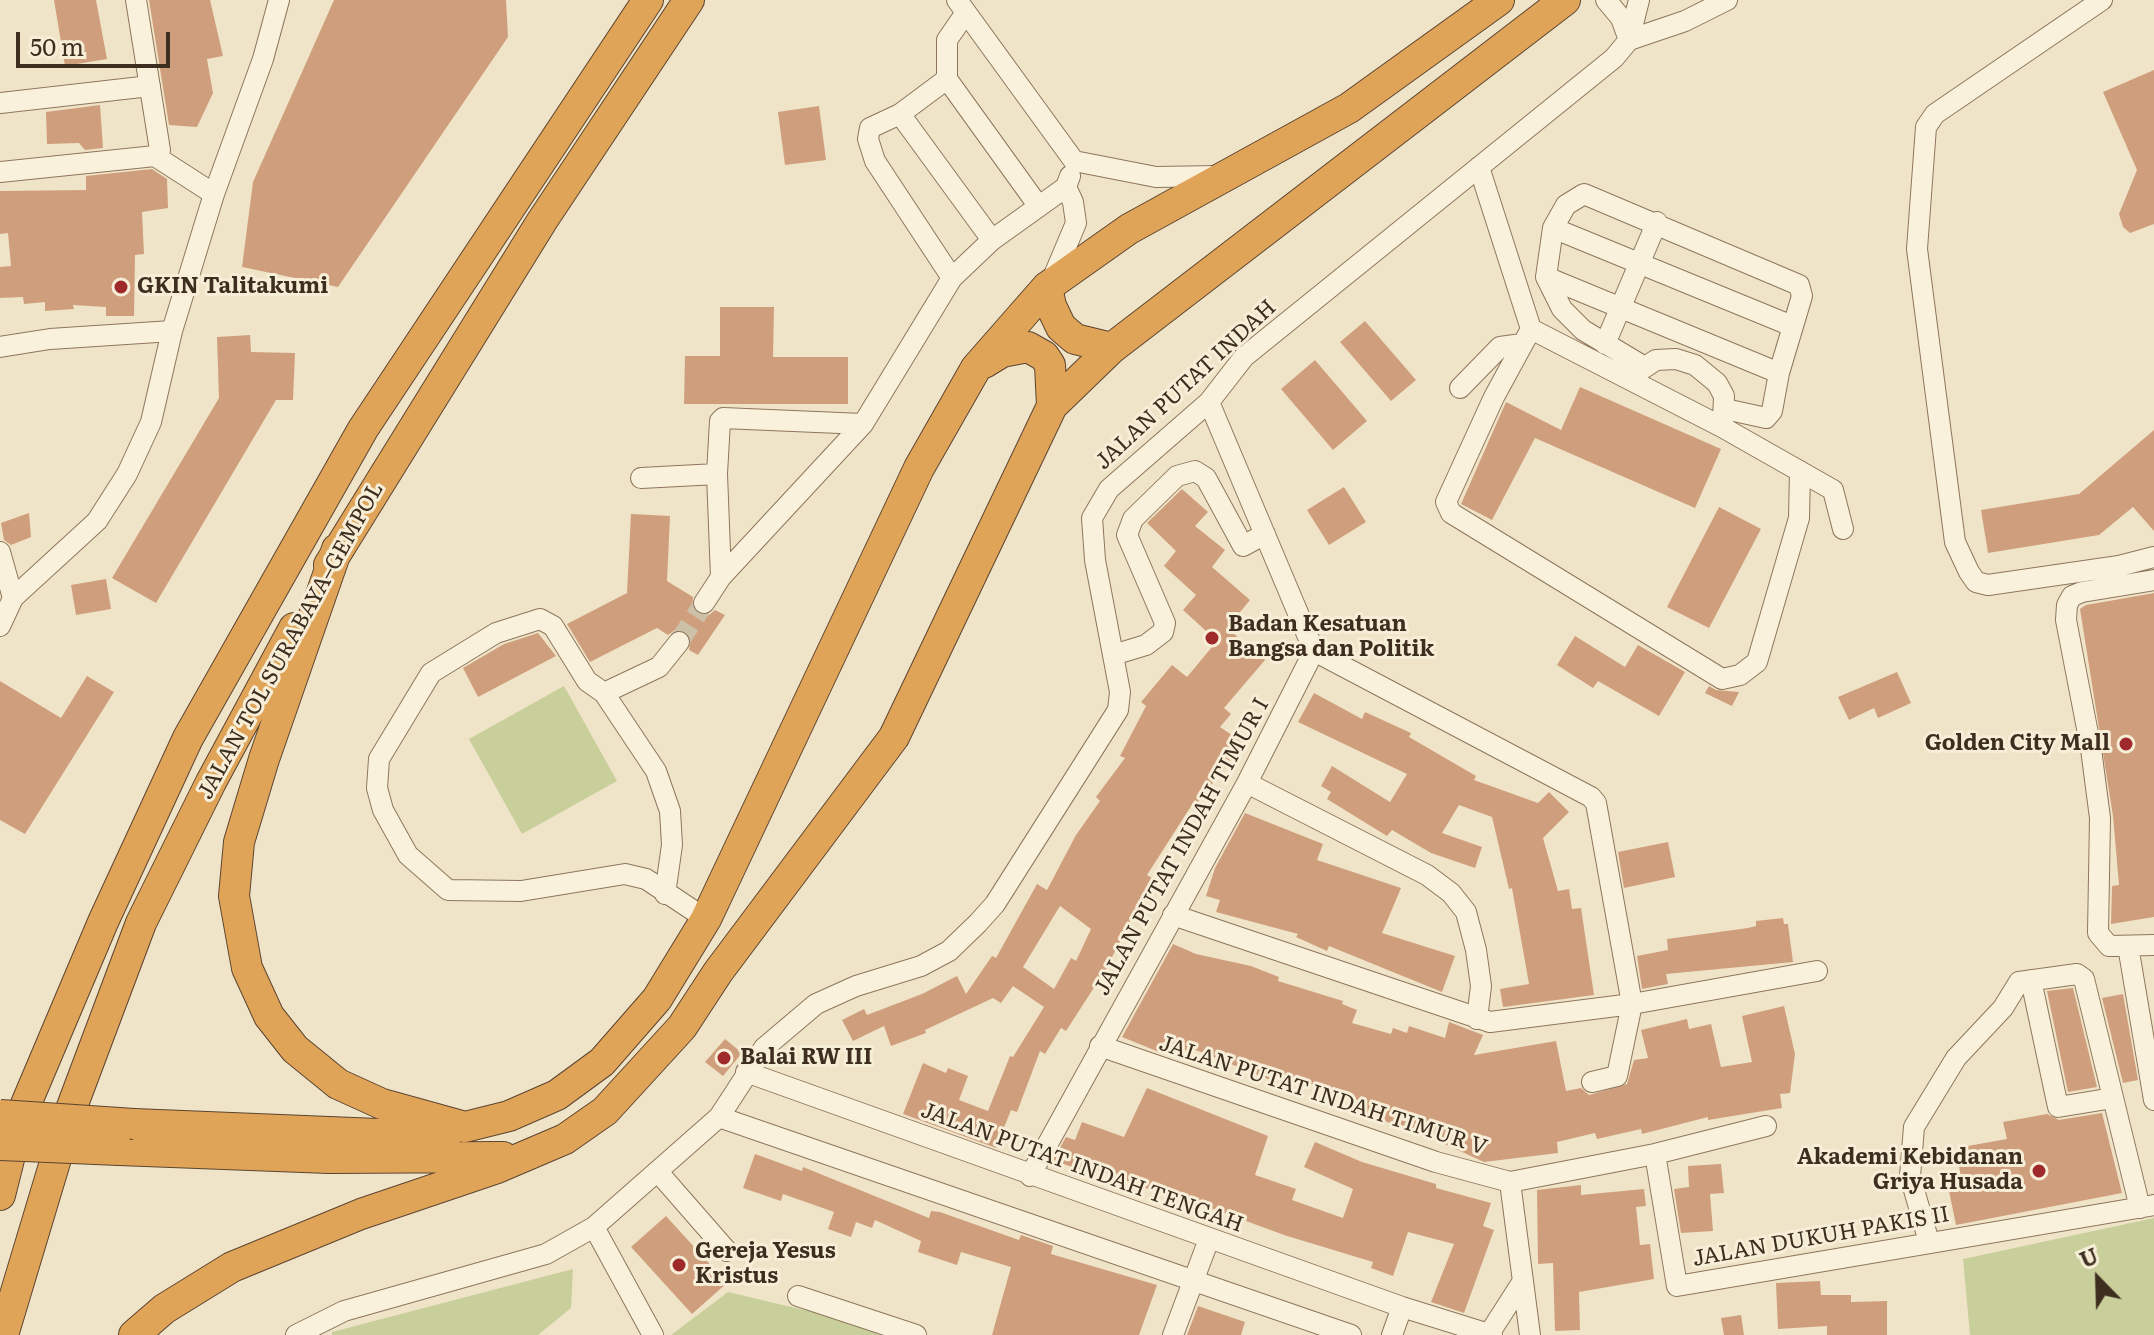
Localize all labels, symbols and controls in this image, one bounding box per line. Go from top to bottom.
scale bar [20,16,174,66]
text: 50 m [30,28,84,63]
place label: GKIN Talitakumi [137,274,328,300]
marker: GKIN Talitakumi [112,278,130,296]
street label: JALAN PUTAT INDAH [1090,294,1282,476]
street label: JALAN TOL SURABAYA–GEMPOL [193,478,389,804]
place label: Badan Kesatuan Bangsa dan Politik [1228,612,1434,664]
marker: Badan Kesatuan Bangsa dan Politik [1203,629,1221,647]
street label: JALAN PUTAT INDAH TIMUR I [1089,694,1275,1000]
place label: Golden City Mall [1925,731,2110,757]
marker: Golden City Mall [2117,735,2135,753]
street label: JALAN PUTAT INDAH TIMUR V [1156,1030,1490,1162]
place label: Balai RW III [740,1045,872,1071]
marker: Balai RW III [715,1049,733,1067]
street label: JALAN PUTAT INDAH TENGAH [917,1097,1247,1239]
place label: Akademi Kebidanan Griya Husada [1797,1145,2023,1196]
marker: Akademi Kebidanan Griya Husada [2030,1162,2048,1180]
street label: JALAN DUKUH PAKIS II [1690,1201,1952,1273]
text: U [2074,1238,2103,1275]
place label: Gereja Yesus Kristus [695,1239,836,1290]
north arrow [2058,1239,2138,1319]
marker: Gereja Yesus Kristus [670,1256,688,1274]

